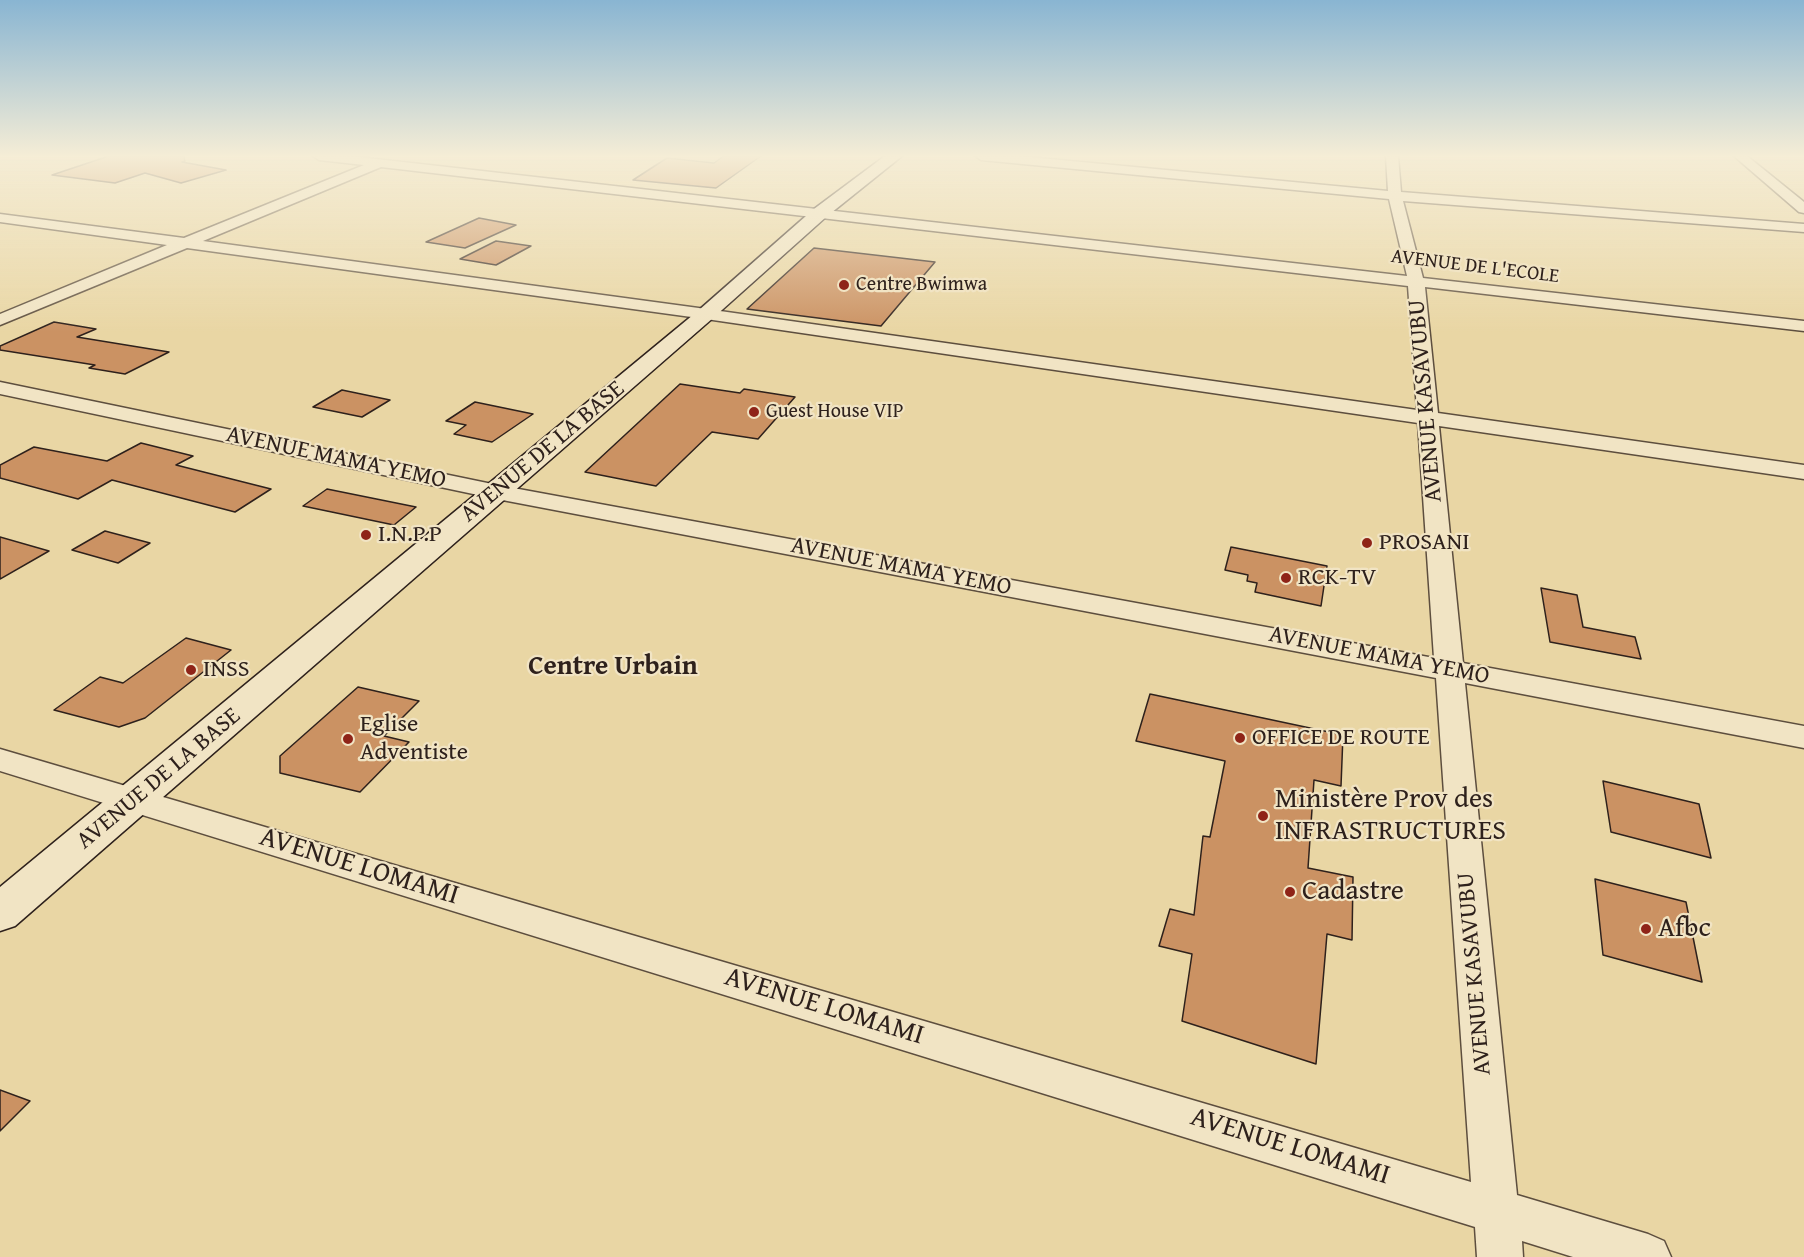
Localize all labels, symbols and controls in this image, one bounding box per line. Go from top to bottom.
street label: AVENUE DE L'ECOLE [1390,245,1560,289]
place label: Centre Bwimwa [856,273,987,297]
marker: Centre Bwimwa [837,278,851,292]
street label: AVENUE KASAVUBU [1403,298,1449,504]
street label: AVENUE DE LA BASE [455,375,631,529]
place label: Guest House VIP [766,400,903,424]
marker: Guest House VIP [747,405,761,419]
street label: AVENUE MAMA YEMO [223,421,449,495]
place label: I.N.P.P [378,521,442,549]
marker: I.N.P.P [359,528,373,542]
place label: PROSANI [1379,529,1470,557]
street label: AVENUE MAMA YEMO [788,531,1014,603]
marker: PROSANI [1360,536,1374,550]
place label: RCK-TV [1298,564,1376,592]
marker: RCK-TV [1279,571,1293,585]
street label: AVENUE MAMA YEMO [1266,620,1492,692]
district label: Centre Urbain [528,651,698,683]
place label: INSS [203,656,250,684]
marker: INSS [184,663,198,677]
street label: AVENUE DE LA BASE [71,702,247,856]
place label: Eglise Adventiste [360,711,468,767]
place label: OFFICE DE ROUTE [1252,724,1430,752]
marker: OFFICE DE ROUTE [1233,731,1247,745]
marker: Eglise Adventiste [341,732,355,746]
place label: Ministère Prov des INFRASTRUCTURES [1275,783,1506,849]
marker: Ministère Prov des INFRASTRUCTURES [1256,809,1270,823]
street label: AVENUE LOMAMI [255,821,463,913]
street label: AVENUE KASAVUBU [1452,871,1498,1077]
place label: Cadastre [1302,875,1404,909]
marker: Cadastre [1283,885,1297,899]
place label: Afbc [1658,912,1711,946]
marker: Afbc [1639,922,1653,936]
street label: AVENUE LOMAMI [720,961,928,1053]
street label: AVENUE LOMAMI [1186,1101,1394,1193]

